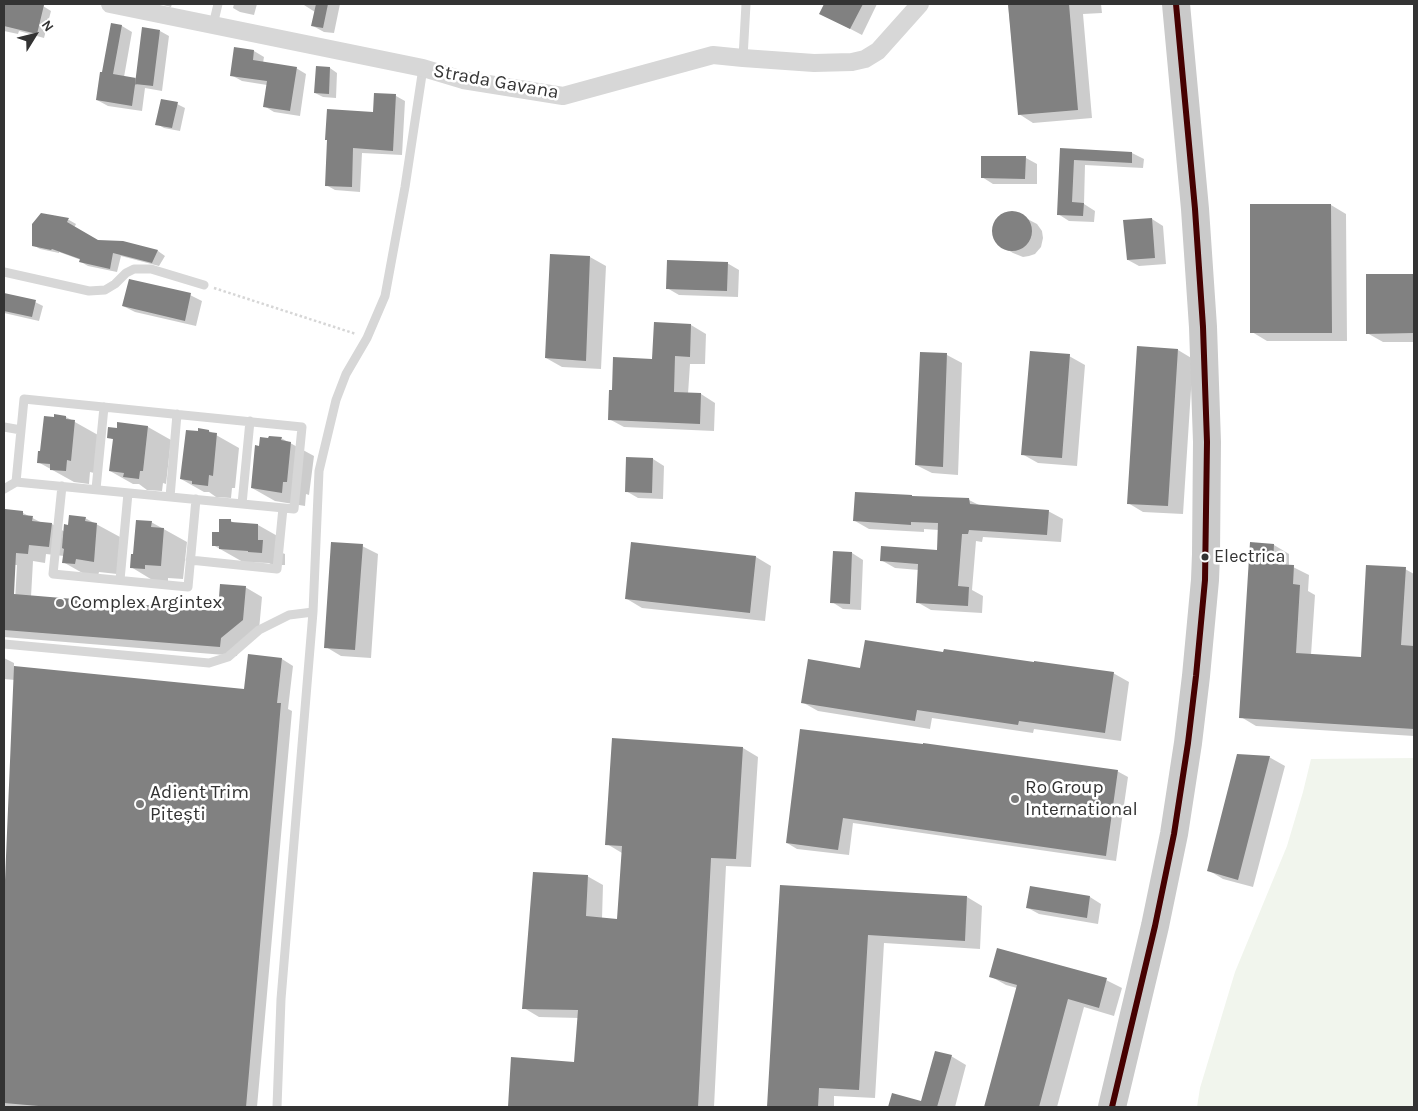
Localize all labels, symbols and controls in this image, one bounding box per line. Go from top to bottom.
north arrow [10,10,60,60]
text: N [38,17,57,35]
street label: Strada Gavana [432,60,560,104]
place label: Electrica [1214,546,1286,568]
marker: Electrica [1200,552,1210,562]
place label: Complex Argintex [70,592,222,614]
marker: Complex Argintex [54,597,66,609]
place label: Ro Group International [1025,777,1138,821]
place label: Adient Trim Pitești [150,782,249,826]
marker: Ro Group International [1009,793,1021,805]
marker: Adient Trim Pitești [134,798,146,810]

